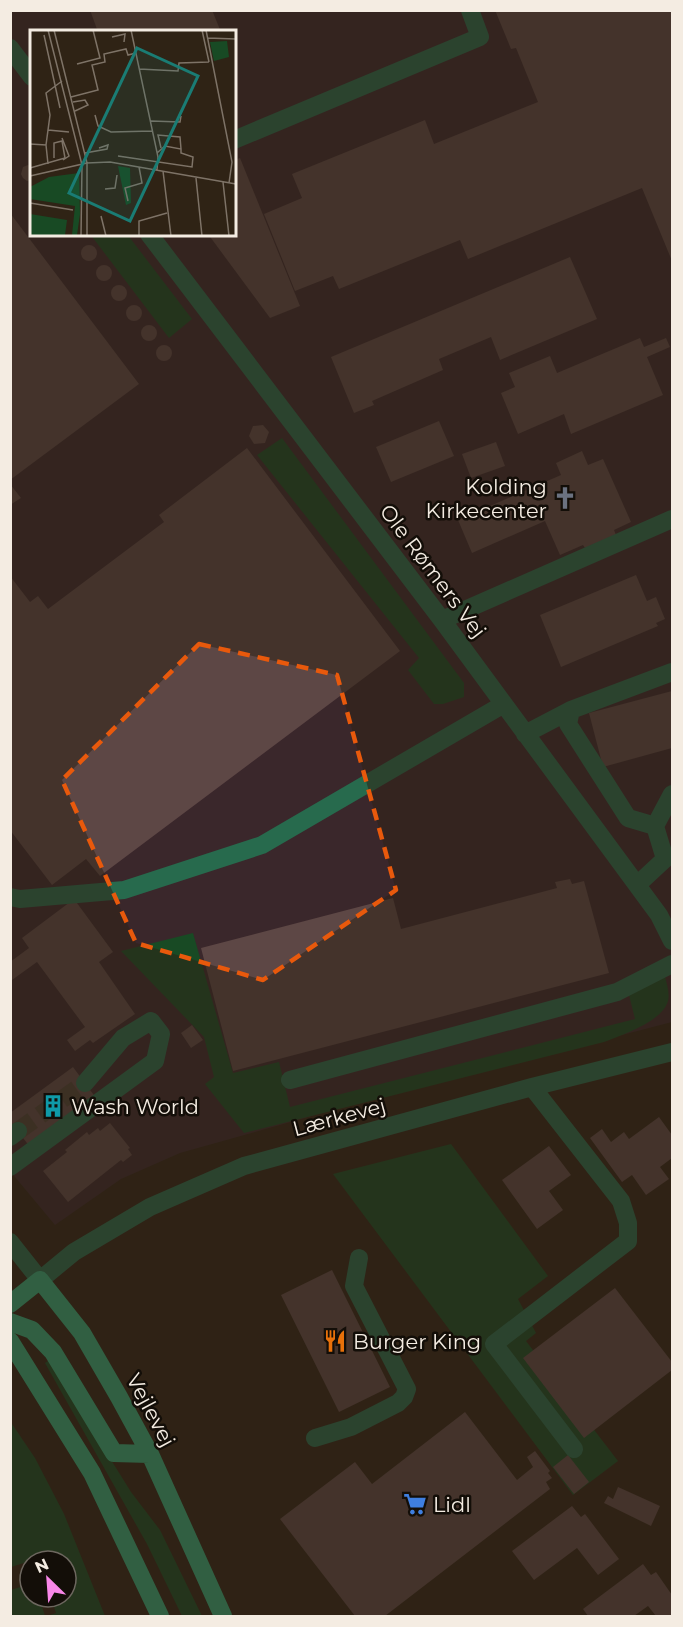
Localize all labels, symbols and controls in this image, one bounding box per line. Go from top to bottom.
inset map [30,30,236,236]
place label: Kolding Kirkecenter [426,474,547,523]
church icon: Kolding Kirkecenter [552,485,578,511]
street label: Ole Rømers Vej [375,499,491,643]
building icon: Wash World [40,1093,66,1119]
street label: Lærkevej [290,1093,388,1141]
place label: Wash World [71,1094,199,1119]
restaurant icon: Burger King [322,1328,348,1354]
place label: Burger King [353,1329,481,1354]
street label: Vejlevej [121,1369,181,1451]
supermarket icon: Lidl [402,1491,428,1517]
place label: Lidl [433,1492,471,1517]
north arrow [18,1549,78,1609]
text: N [32,1555,52,1577]

